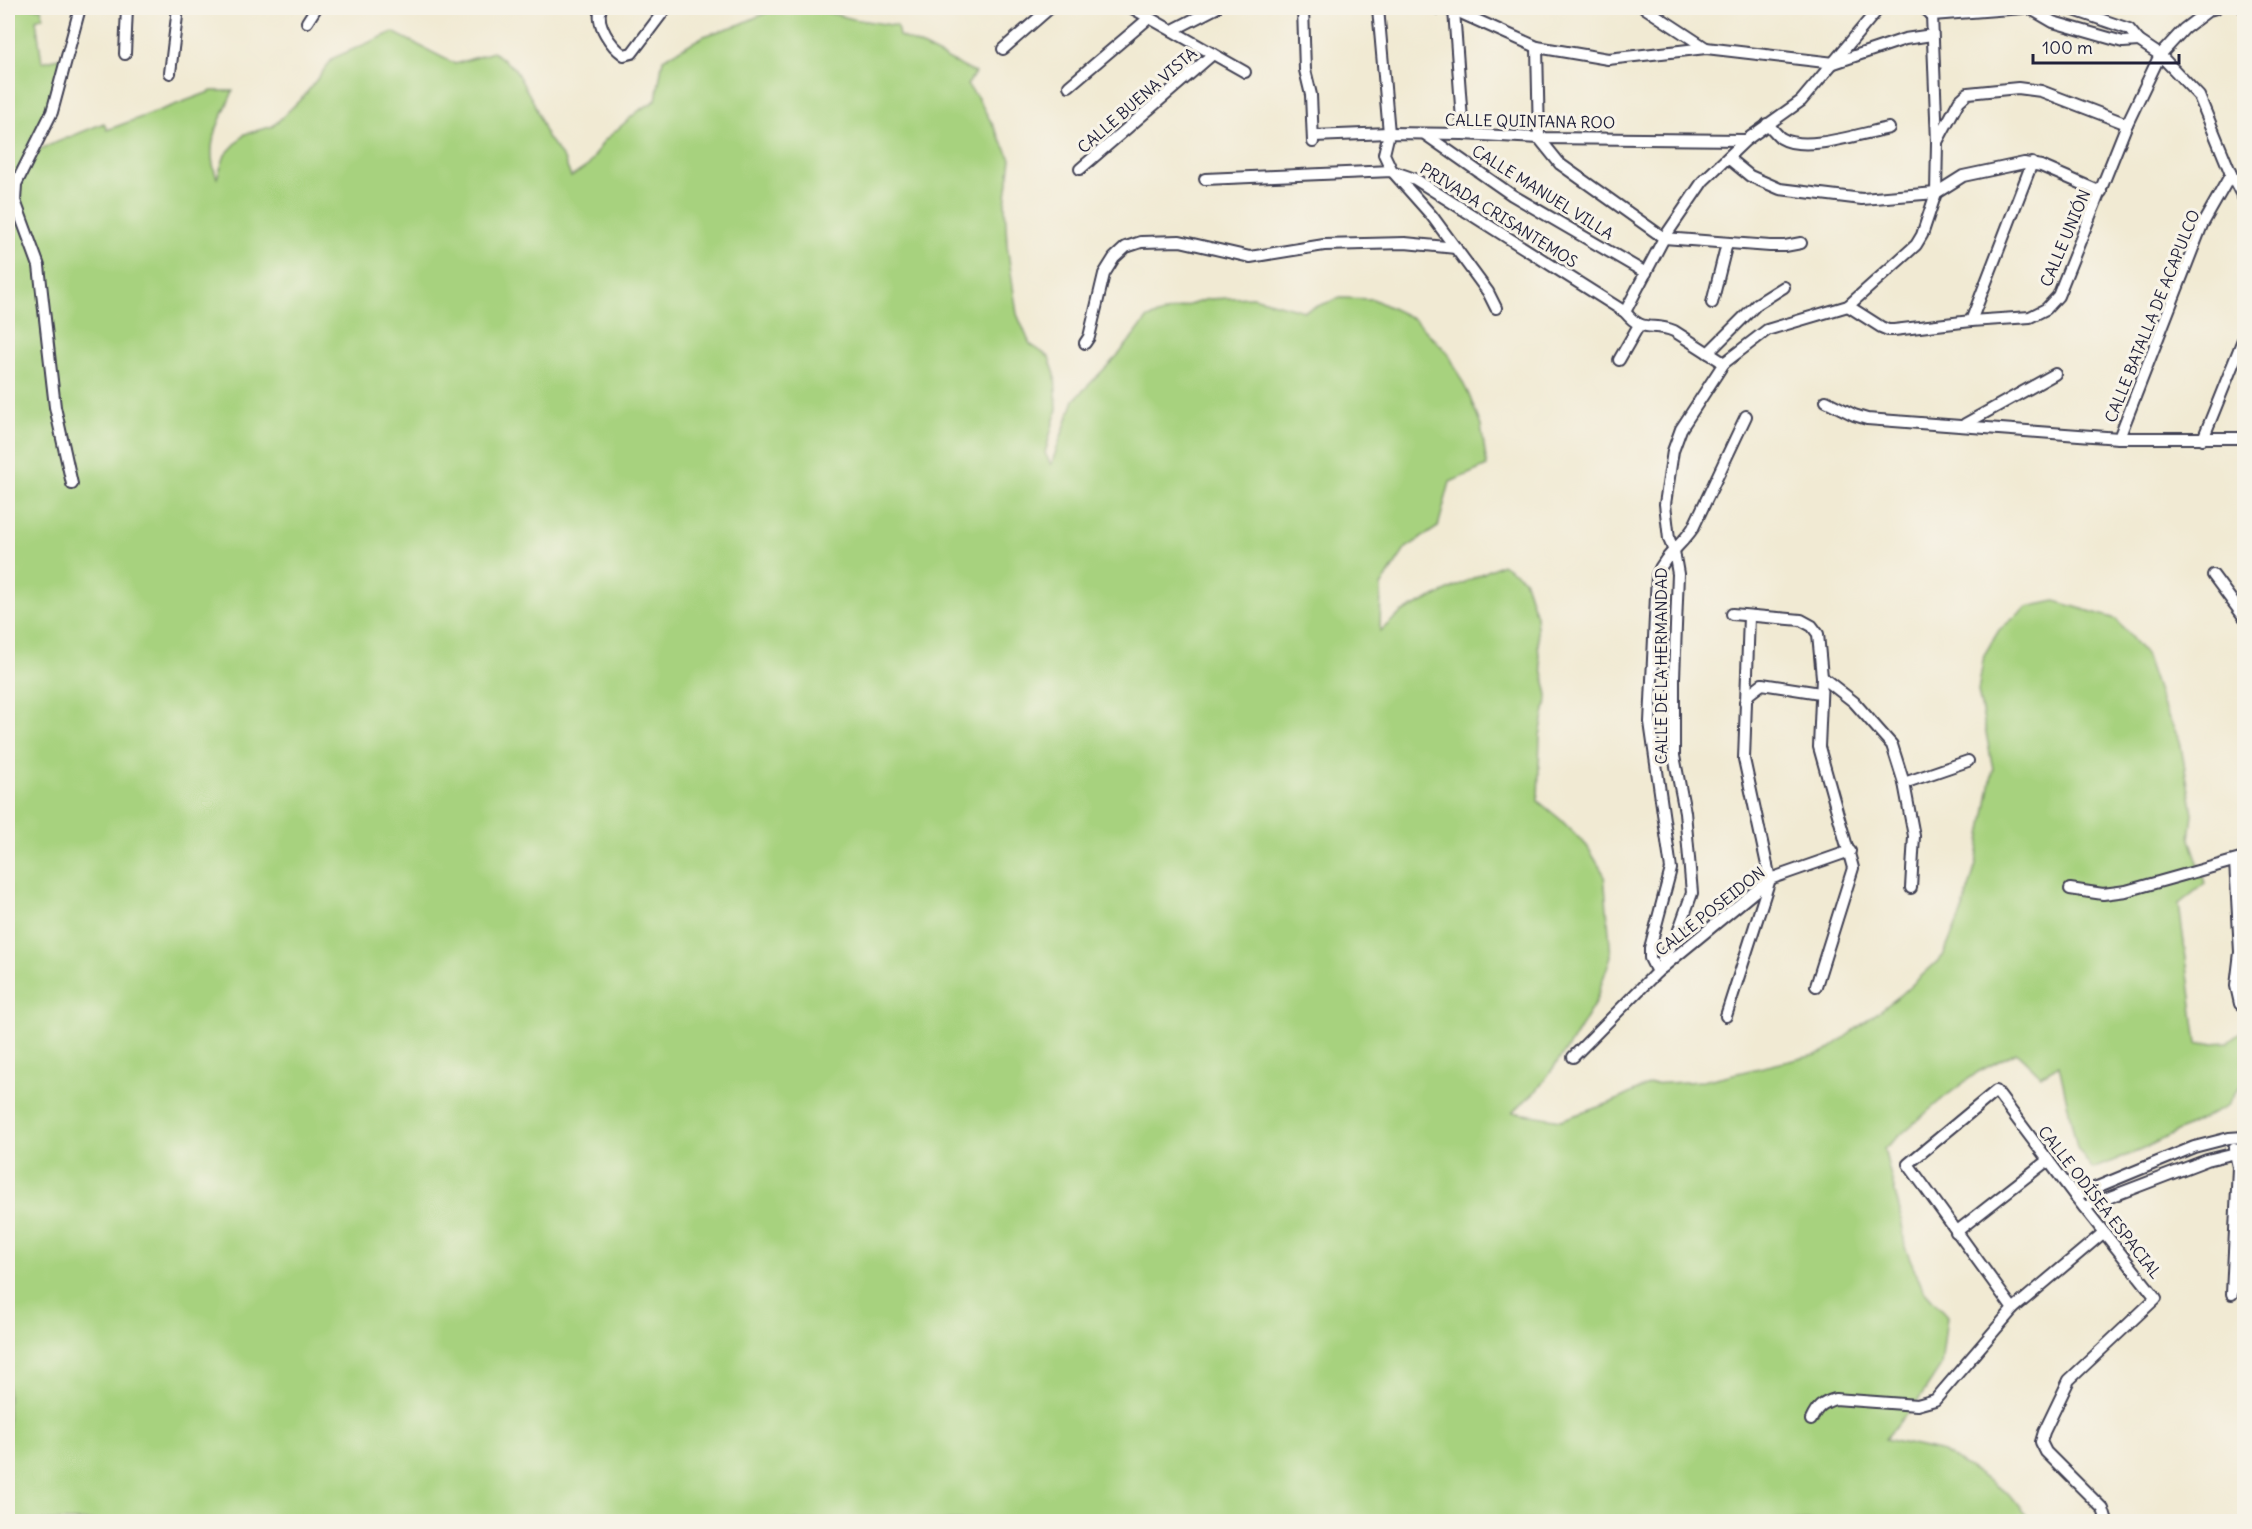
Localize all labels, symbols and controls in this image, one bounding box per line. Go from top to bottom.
scale bar [2033,27,2178,65]
text: 100 m [2042,36,2093,59]
street label: CALLE BUENA VISTA [1073,43,1201,157]
street label: CALLE QUINTANA ROO [1445,110,1615,132]
street label: CALLE MANUEL VILLA [1468,140,1618,244]
street label: PRIVADA CRISANTEMOS [1417,158,1582,272]
street label: CALLE UNIÓN [2036,186,2094,290]
street label: CALLE BATALLA DE ACAPULCO [2100,207,2204,425]
street label: CALLE DE LA HERMANDAD [1651,567,1671,765]
street label: CALLE POSEIDON [1651,862,1769,960]
street label: CALLE ODÍSEA ESPACIAL [2034,1122,2166,1283]

